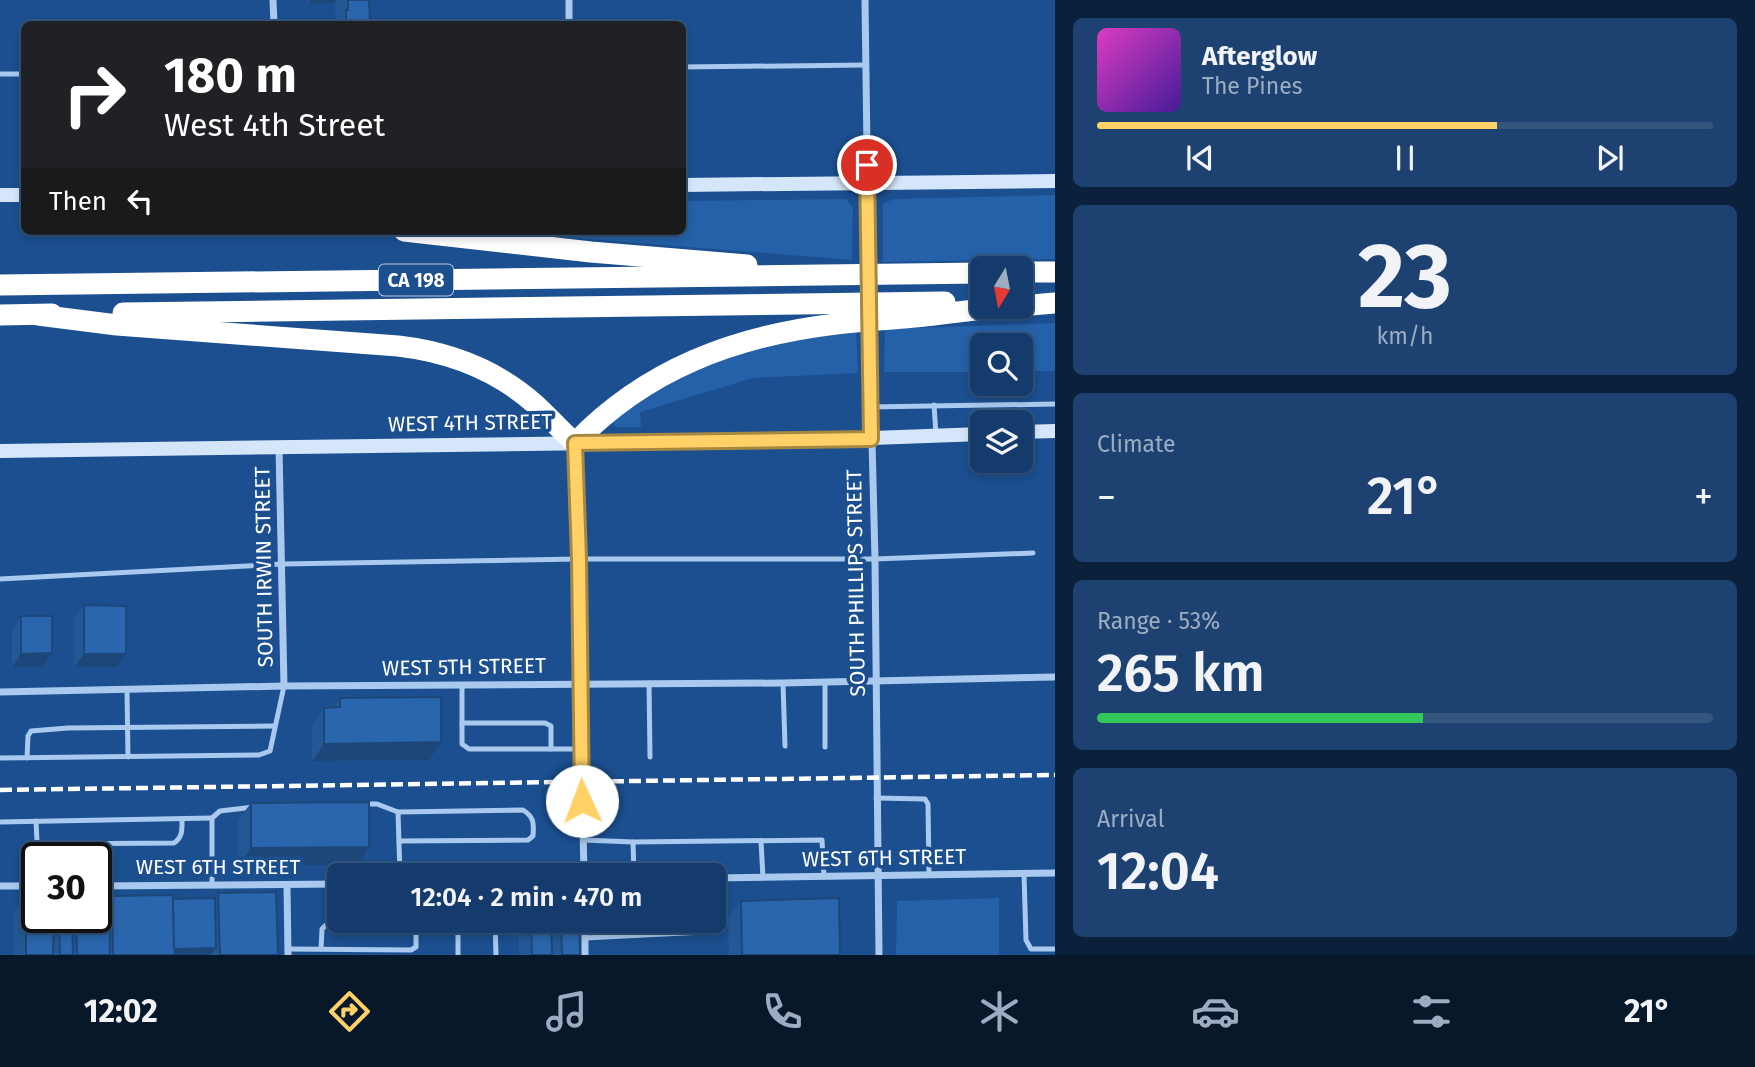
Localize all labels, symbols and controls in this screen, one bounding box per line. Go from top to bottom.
text: Afterglow [1202,41,1317,72]
text: 180 m [164,46,297,105]
icon: right [49,49,140,140]
text: The Pines [1202,72,1303,100]
text: West 4th Street [164,106,385,144]
pin [837,135,897,195]
icon: previous [1181,139,1219,177]
icon: pause [1386,139,1424,177]
icon: next [1591,139,1629,177]
icon: arrive [848,146,886,184]
icon: left [121,182,159,220]
text: Then [49,186,107,217]
text: 23 [1358,222,1452,331]
north arrow [970,256,1032,318]
map controls [970,256,1033,473]
road number: CA 198 [379,264,453,296]
text: km/h [1377,322,1433,350]
button: search [970,333,1033,396]
street label: WEST 4TH STREET [388,409,553,437]
button: layers [970,410,1033,473]
text: Climate [1097,430,1176,458]
text: 21° [1367,465,1443,528]
street label: SOUTH IRWIN STREET [249,466,279,668]
street label: SOUTH PHILLIPS STREET [841,469,871,697]
text: − [1097,474,1116,520]
text: + [1694,474,1713,520]
text: Range · 53% [1097,607,1220,635]
text: 265 km [1097,642,1265,705]
street label: WEST 5TH STREET [382,653,546,681]
position arrow [545,764,619,838]
text: Arrival [1097,805,1164,833]
text: 12:04 [1097,840,1219,903]
speed limit sign: 30 [21,842,112,933]
street label: WEST 6TH STREET [802,844,967,872]
street label: WEST 6TH STREET [136,854,300,880]
text: 12:04 · 2 min · 470 m [411,882,642,913]
icon: directions [325,987,374,1036]
icon: music [542,987,591,1036]
icon: phone [758,987,807,1036]
icon: climate [975,987,1024,1036]
icon: car [1191,987,1240,1036]
icon: filters [1407,987,1456,1036]
text: 12:02 [84,992,158,1030]
text: 21° [1624,992,1671,1030]

